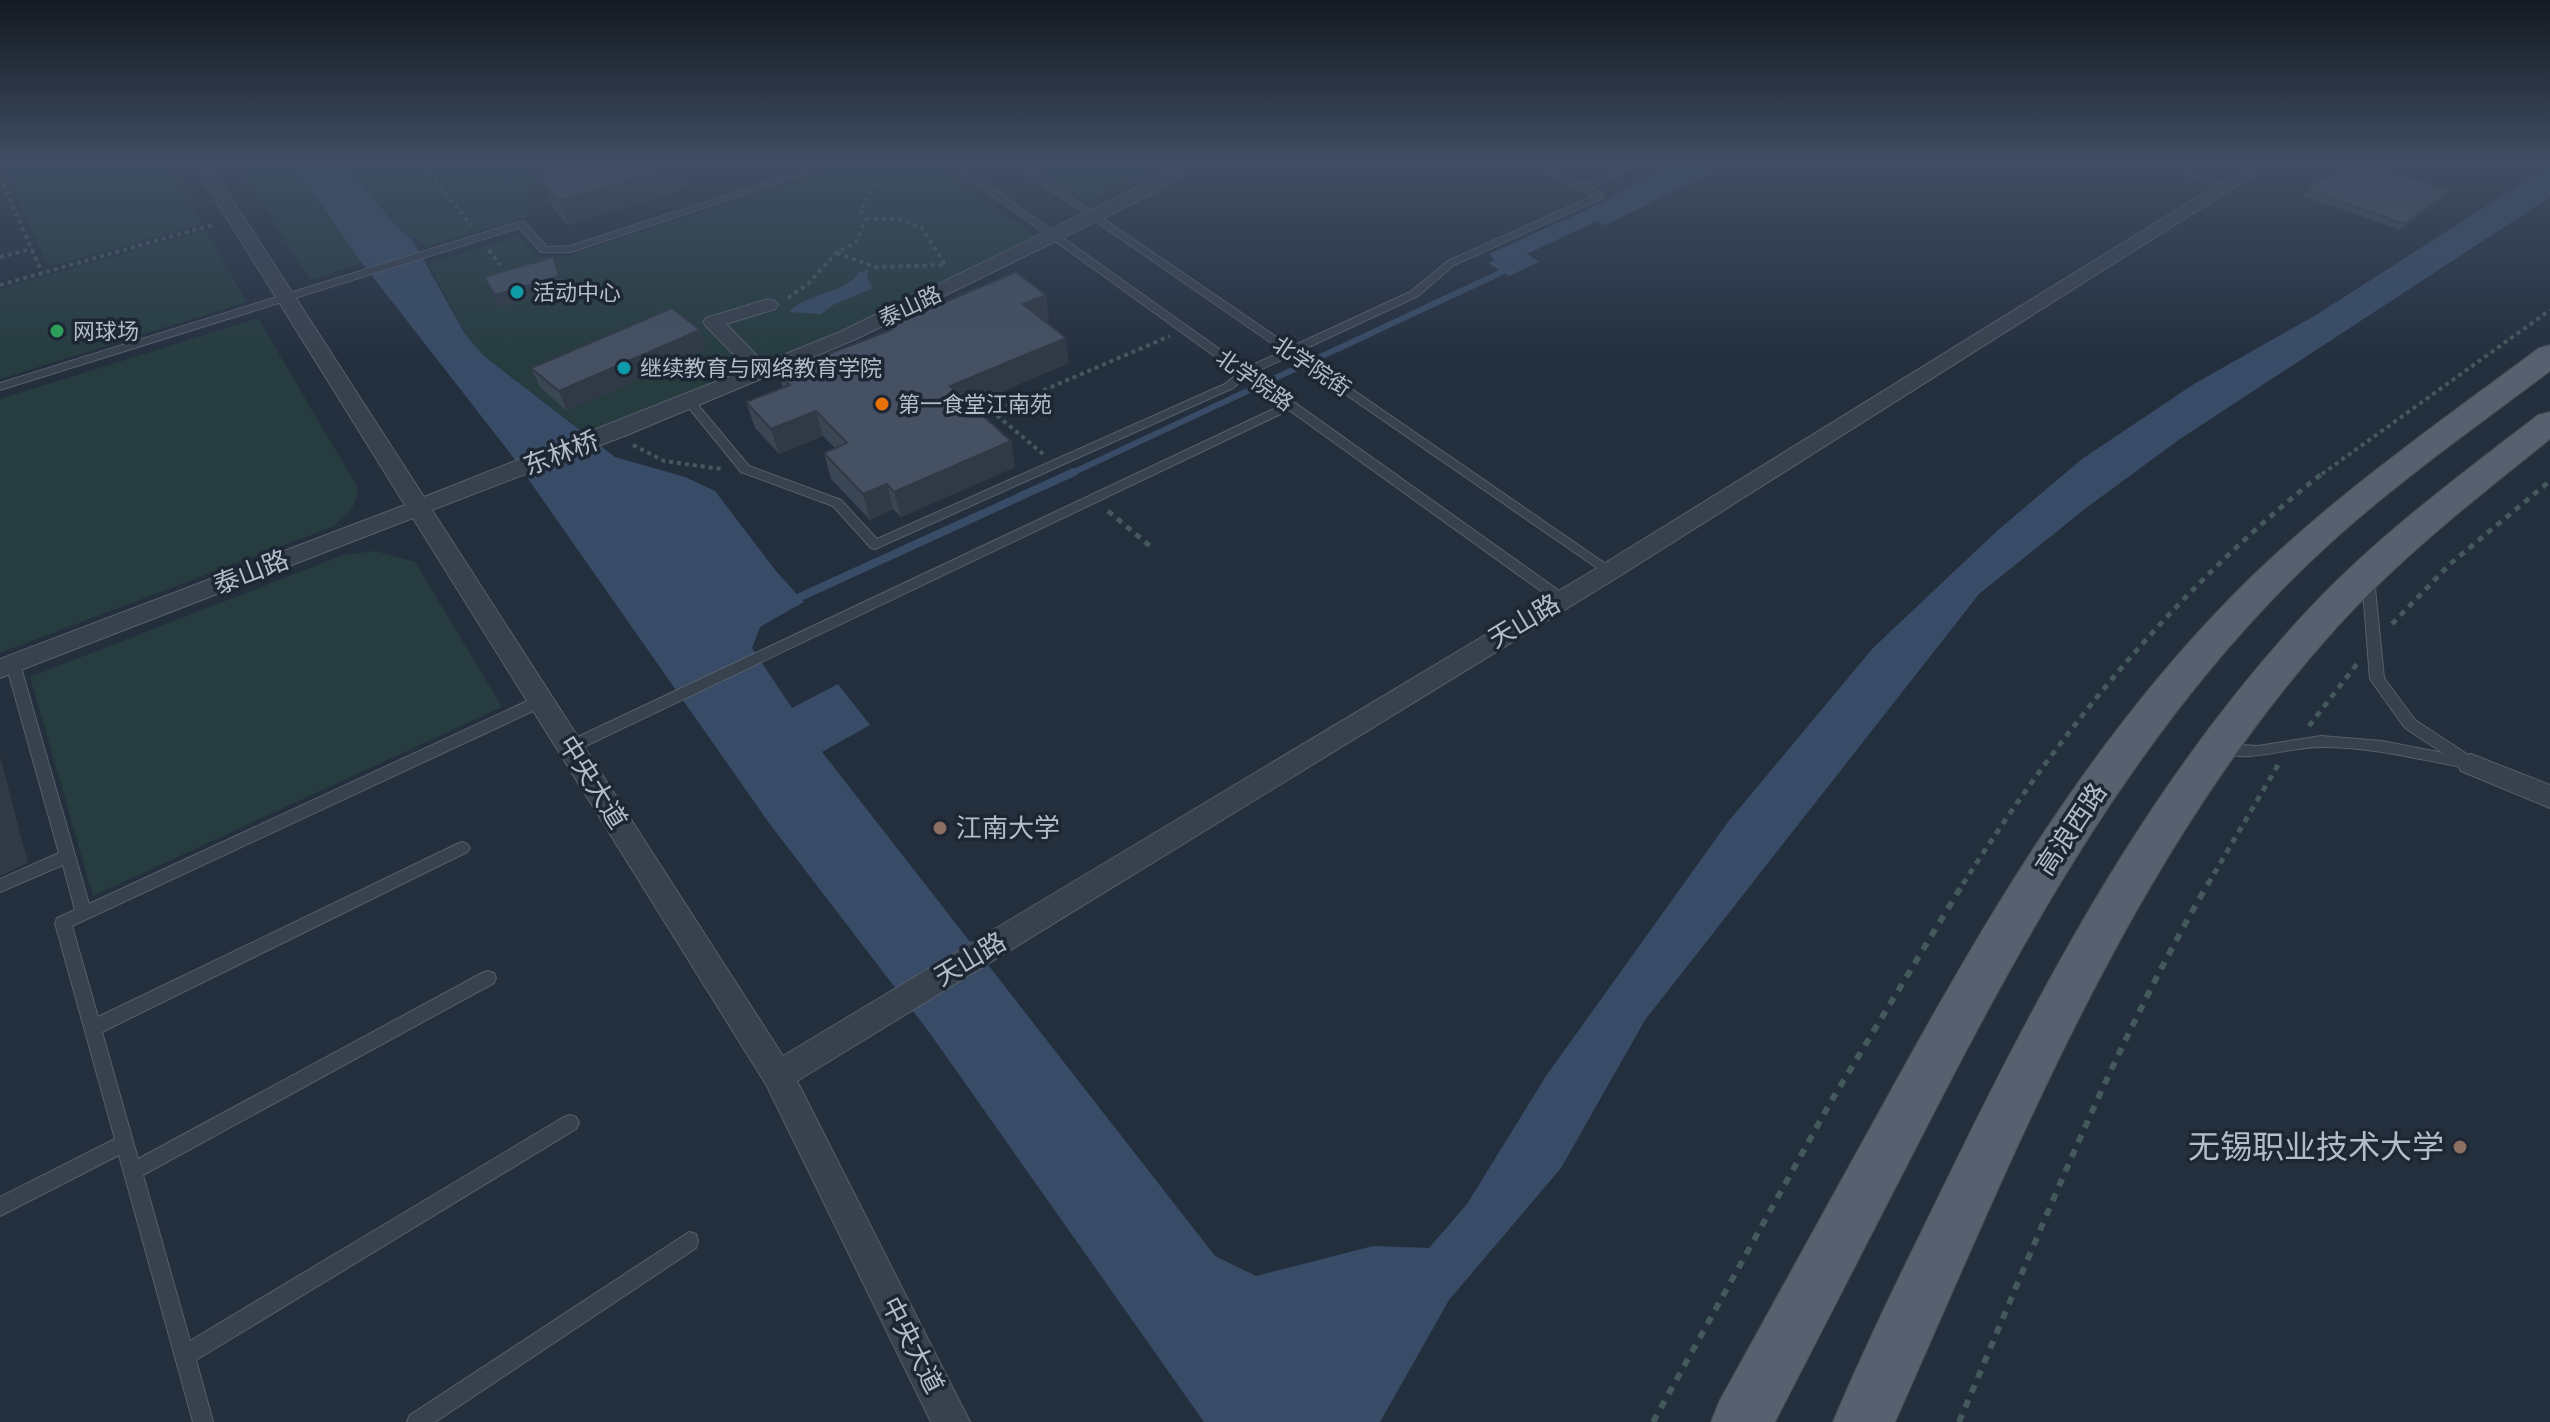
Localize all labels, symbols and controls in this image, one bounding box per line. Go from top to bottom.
place label: 活动中心 [533,277,621,307]
street label: 泰山路 [874,278,946,334]
marker: 活动中心 [508,283,526,301]
place label: 网球场 [73,316,139,346]
marker: 网球场 [48,322,66,340]
street label: 北学院街 [1267,329,1357,403]
street label: 北学院路 [1210,342,1300,418]
place label: 继续教育与网络教育学院 [640,353,882,383]
marker: 继续教育与网络教育学院 [615,359,633,377]
place label: 第一食堂江南苑 [898,389,1052,419]
marker: 第一食堂江南苑 [873,395,891,413]
street label: 东林桥 [518,421,604,483]
street label: 泰山路 [208,540,294,602]
street label: 天山路 [1481,585,1566,656]
street label: 中央大道 [551,728,637,835]
street label: 高浪西路 [2026,775,2114,882]
place label: 江南大学 [956,809,1060,845]
marker: 江南大学 [931,819,949,837]
street label: 天山路 [927,923,1012,994]
place label: 无锡职业技术大学 [2188,1124,2444,1168]
marker: 无锡职业技术大学 [2451,1138,2469,1156]
street label: 中央大道 [874,1290,954,1399]

